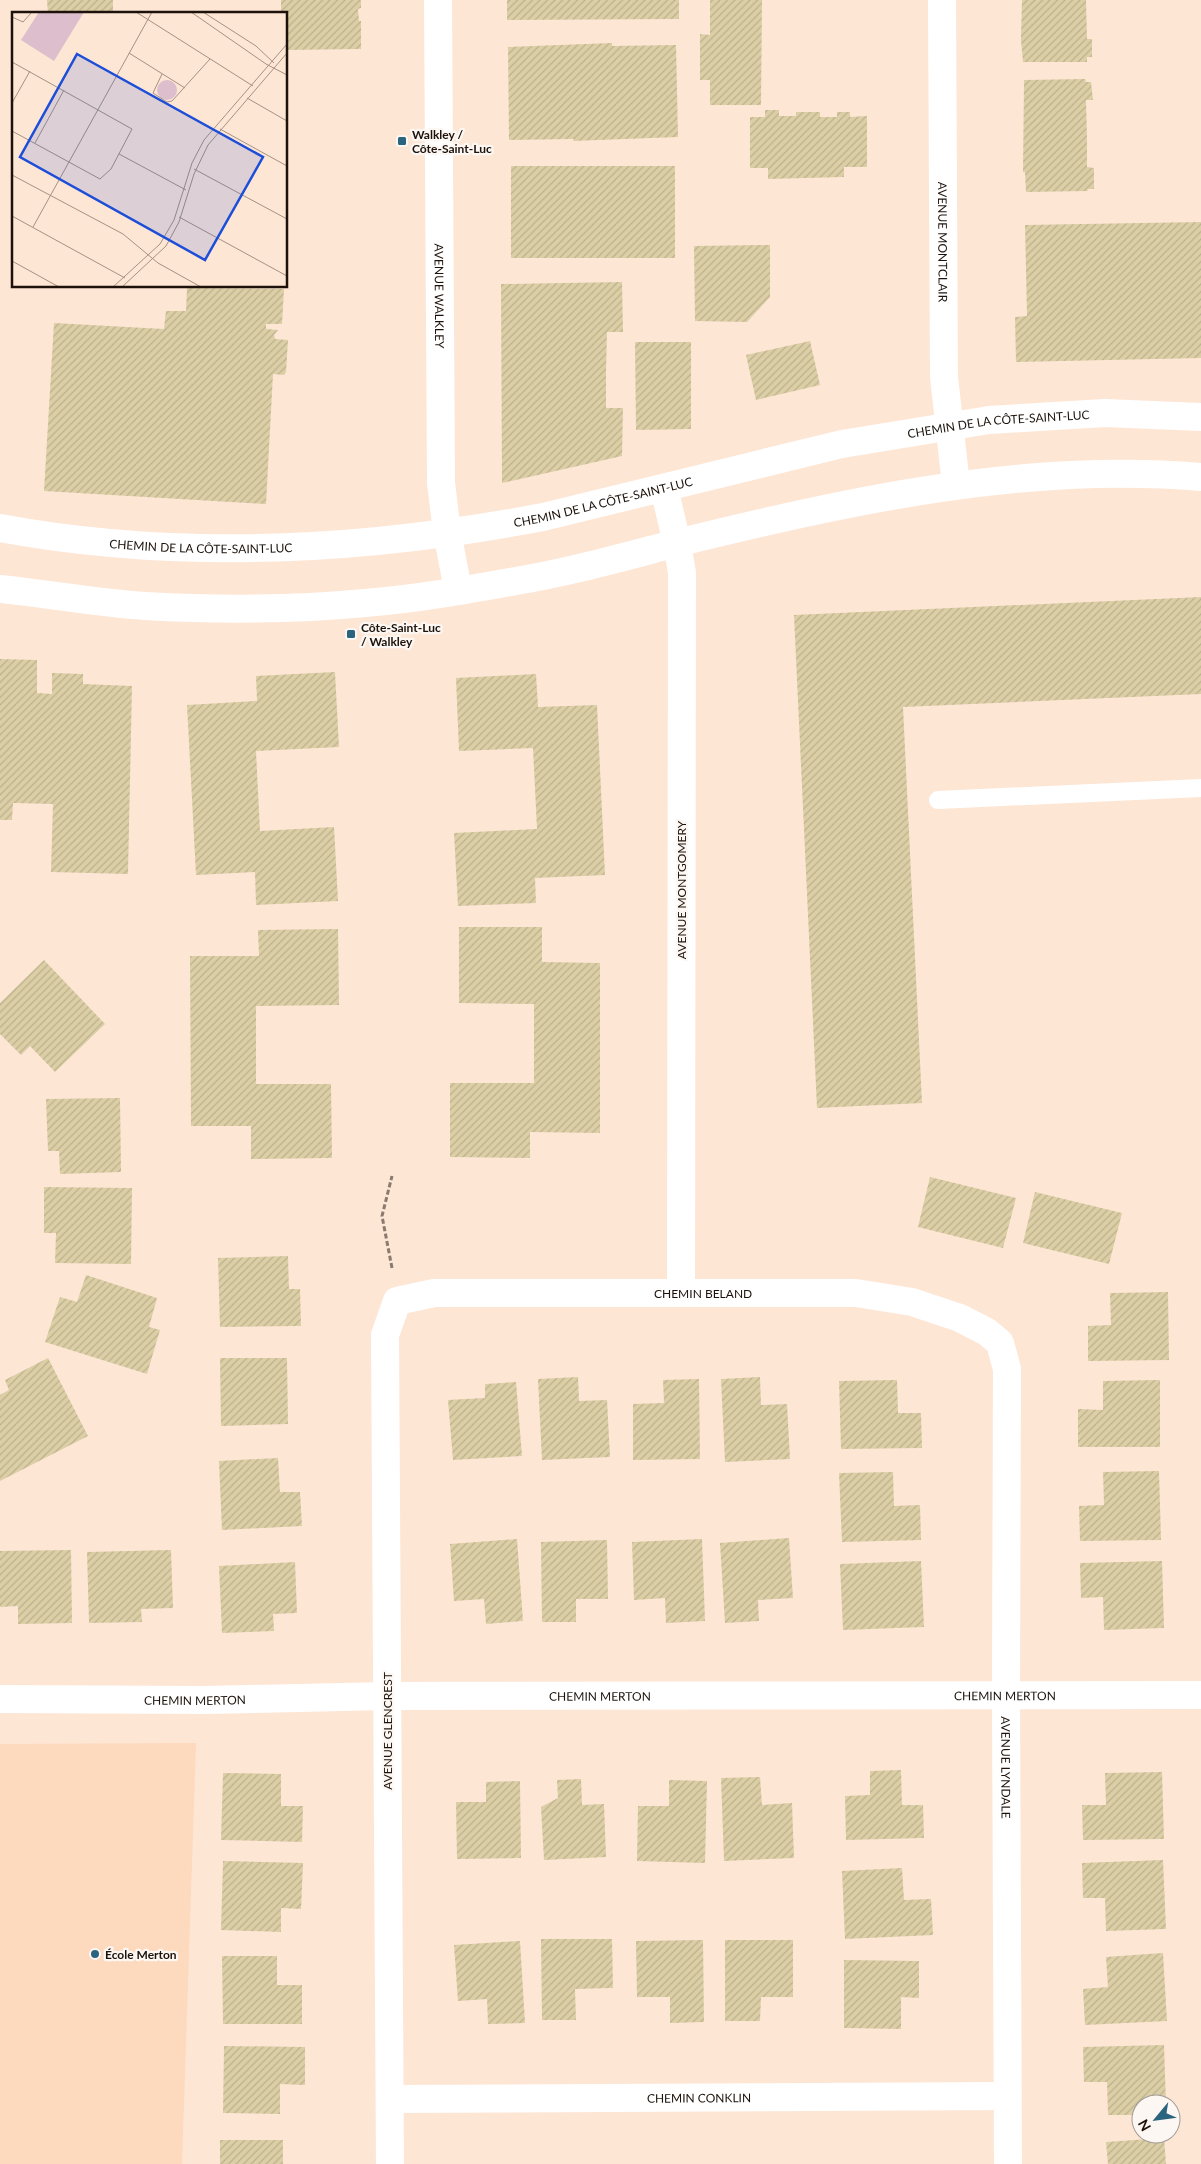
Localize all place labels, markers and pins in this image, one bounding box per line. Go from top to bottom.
place label: Walkley / Côte-Saint-Luc [412,127,492,156]
marker: Walkley / Côte-Saint-Luc [396,135,408,147]
place label: Côte-Saint-Luc / Walkley [361,620,441,649]
marker: Côte-Saint-Luc / Walkley [345,628,357,640]
place label: École Merton [105,1947,177,1962]
marker: École Merton [89,1948,101,1960]

